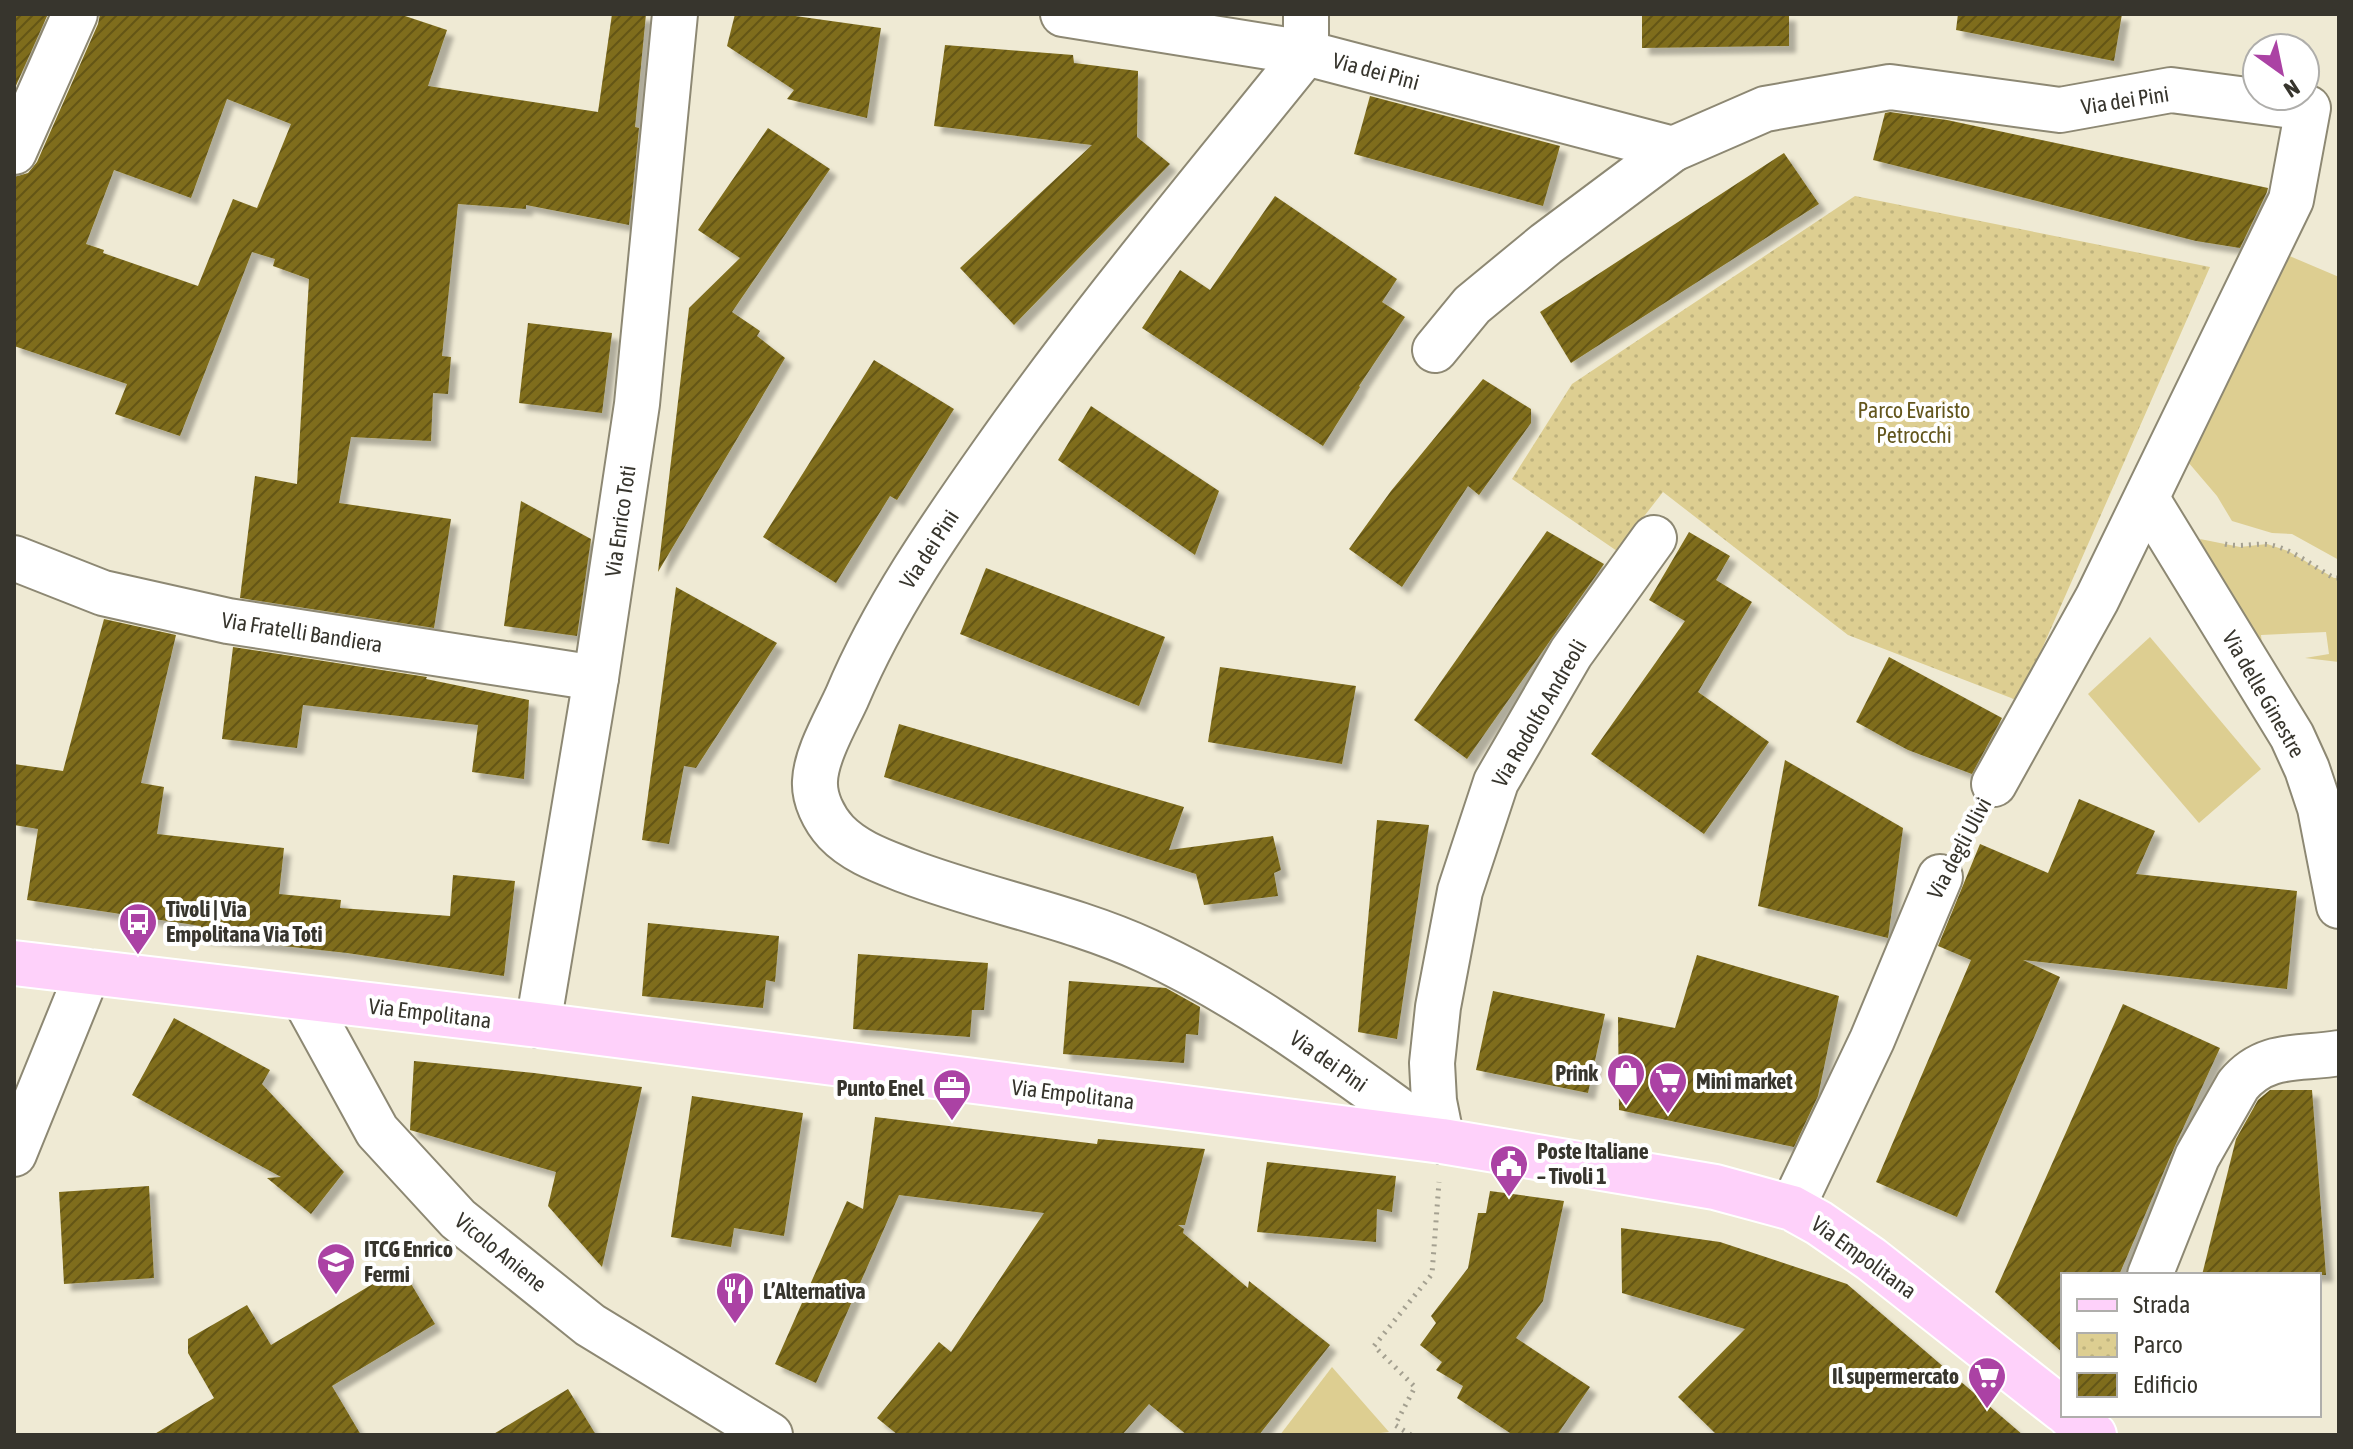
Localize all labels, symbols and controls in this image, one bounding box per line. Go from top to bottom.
north arrow [2241,32,2321,112]
street label: Via dei Pini [1330,47,1422,95]
text: N [2279,74,2304,103]
street label: Via dei Pini [2079,80,2171,120]
park label: Parco Evaristo Petrocchi [1858,397,1970,448]
street label: Via Enrico Toti [599,464,641,578]
street label: Via dei Pini [894,505,964,593]
street label: Via Fratelli Bandiera [220,606,384,658]
street label: Via delle Ginestre [2217,626,2311,762]
street label: Via Rodolfo Andreoli [1486,635,1592,791]
street label: Via degli Ulivi [1921,793,1997,903]
place label: Tivoli | Via Empolitana Via Toti [166,896,323,947]
bus stop icon: Tivoli | Via Empolitana Via Toti [117,901,159,956]
street label: Via Empolitana [367,993,493,1033]
street label: Via dei Pini [1285,1025,1373,1097]
shop icon: Prink [1605,1052,1647,1107]
place label: Prink [1555,1060,1598,1086]
supermarket icon: Mini market [1647,1060,1689,1115]
office icon: Punto Enel [931,1067,973,1122]
place label: Mini market [1696,1068,1793,1094]
street label: Via Empolitana [1010,1074,1136,1114]
place label: Punto Enel [837,1075,925,1101]
place label: Poste Italiane – Tivoli 1 [1537,1138,1649,1189]
public building icon: Poste Italiane – Tivoli 1 [1488,1143,1530,1198]
street label: Vicolo Aniene [450,1207,552,1297]
street label: Via Empolitana [1806,1210,1922,1304]
place label: ITCG Enrico Fermi [364,1236,453,1287]
school or university icon: ITCG Enrico Fermi [315,1241,357,1296]
restaurant icon: L’Alternativa [714,1270,756,1325]
legend [2061,1273,2321,1417]
place label: L’Alternativa [763,1278,866,1304]
text: Strada [2133,1291,2190,1318]
text: Parco [2133,1331,2183,1358]
supermarket icon: Il supermercato [1966,1355,2008,1410]
place label: Il supermercato [1832,1363,1959,1389]
text: Edificio [2133,1371,2198,1398]

